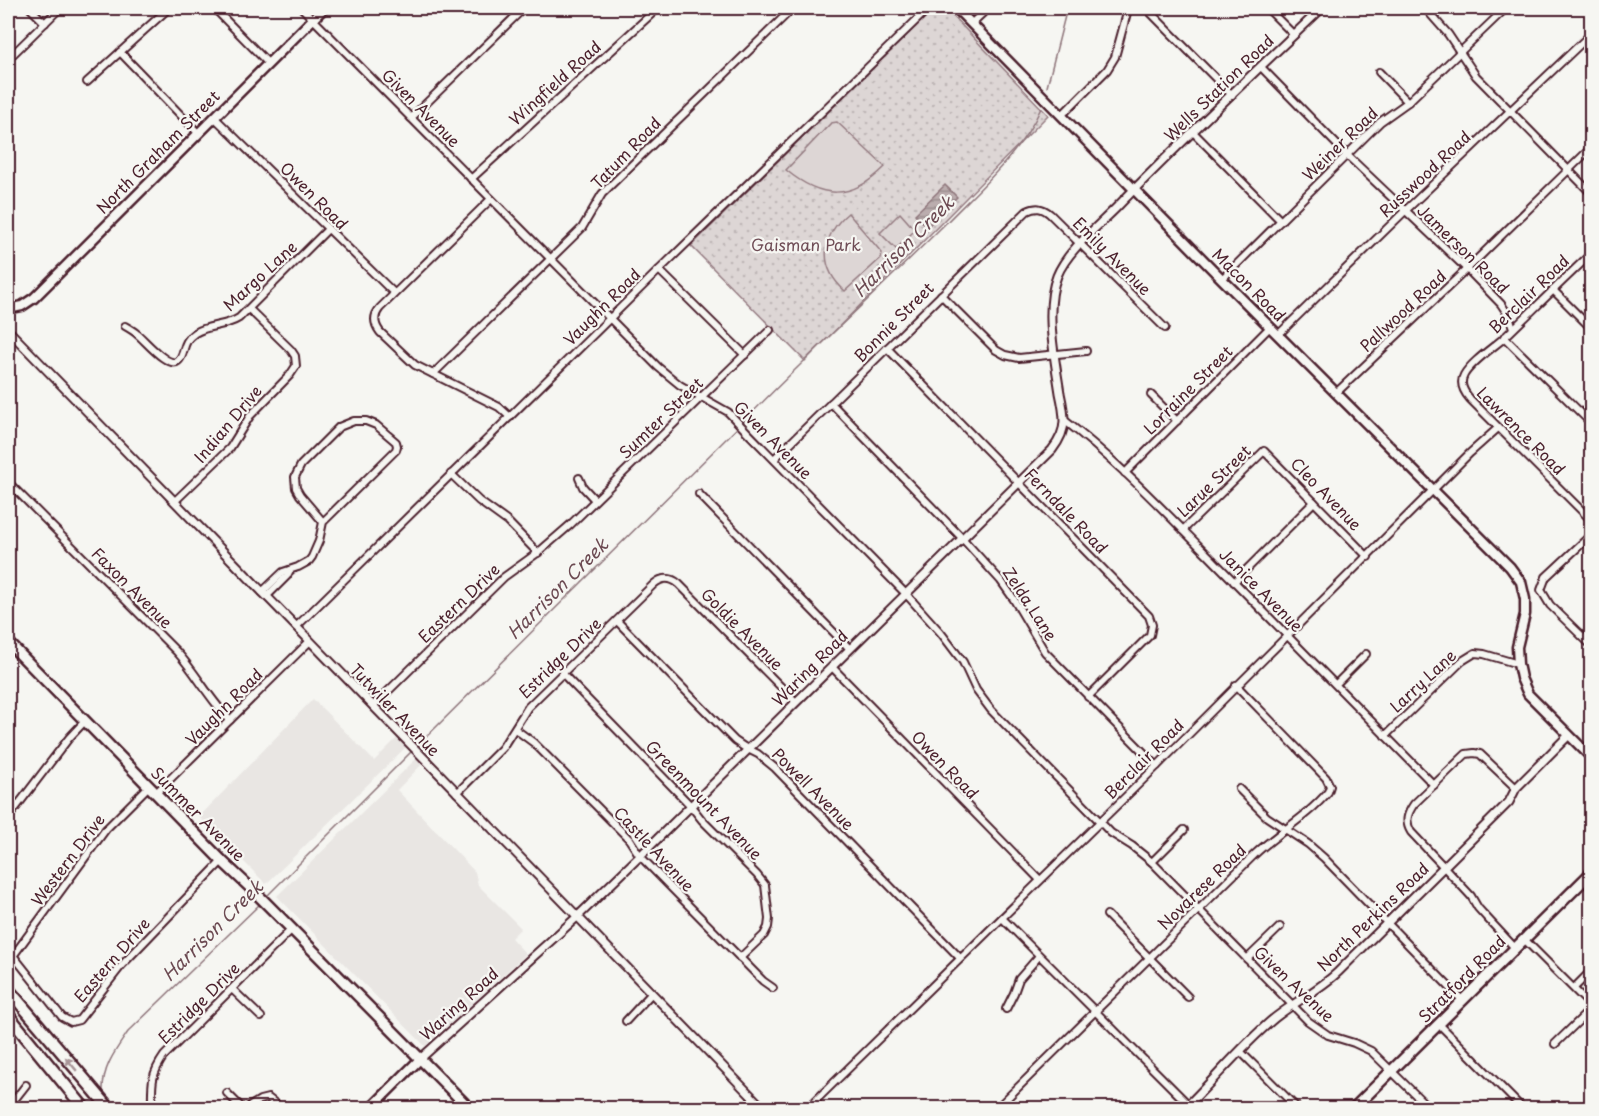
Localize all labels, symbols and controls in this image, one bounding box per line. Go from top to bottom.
street label: Wells Station Road [1158,28,1279,146]
street label: Wingfield Road [503,34,606,130]
street label: Given Avenue [377,63,467,152]
street label: North Graham Street [90,84,225,219]
street label: Weiner Road [1296,101,1383,186]
street label: Tatum Road [585,111,666,194]
street label: Russwood Road [1373,124,1475,222]
street label: Owen Road [275,156,354,235]
water label: Harrison Creek [846,188,961,303]
street label: Jamerson Road [1412,198,1515,299]
street label: Emily Avenue [1068,211,1157,300]
park label: Gaisman Park [751,232,861,256]
street label: Margo Lane [217,235,302,316]
street label: Macon Road [1208,242,1292,326]
street label: Berclair Road [1483,249,1574,338]
street label: Vaughn Road [557,262,645,350]
street label: Pallwood Road [1354,264,1451,357]
street label: Bonnie Street [848,276,939,367]
street label: Lorraine Street [1137,339,1238,439]
street label: Sumter Street [613,371,708,464]
street label: Indian Drive [188,379,267,467]
street label: Lawrence Road [1472,381,1571,480]
street label: Given Avenue [729,395,819,484]
street label: Larue Street [1171,438,1256,522]
street label: Cleo Avenue [1286,451,1368,535]
street label: Ferndale Road [1020,462,1114,559]
water label: Harrison Creek [500,530,615,645]
street label: Faxon Avenue [87,541,179,633]
street label: Janice Avenue [1214,542,1309,637]
street label: Eastern Drive [412,557,505,648]
street label: Zelda Lane [998,562,1064,645]
street label: Goldie Avenue [696,582,790,675]
street label: Estridge Drive [512,611,606,703]
street label: Waring Road [766,624,853,711]
street label: Larry Lane [1384,643,1461,717]
street label: Tutwiler Avenue [345,658,446,761]
street label: Vaughn Road [179,662,267,750]
street label: Berclair Road [1098,713,1189,804]
street label: Owen Road [907,725,985,804]
street label: Greenmount Avenue [641,734,769,865]
street label: Powell Avenue [767,742,861,835]
street label: Summer Avenue [146,761,252,866]
street label: Castle Avenue [609,800,701,896]
street label: Western Drive [25,808,110,910]
street label: Novarese Road [1152,838,1251,935]
street label: North Perkins Road [1311,856,1434,976]
water label: Harrison Creek [155,872,270,987]
street label: Eastern Drive [68,912,155,1007]
street label: Stratford Road [1412,929,1511,1028]
street label: Given Avenue [1249,940,1340,1027]
street label: Estridge Drive [152,956,245,1049]
street label: Waring Road [414,961,503,1045]
one-way arrow [65,1057,78,1072]

